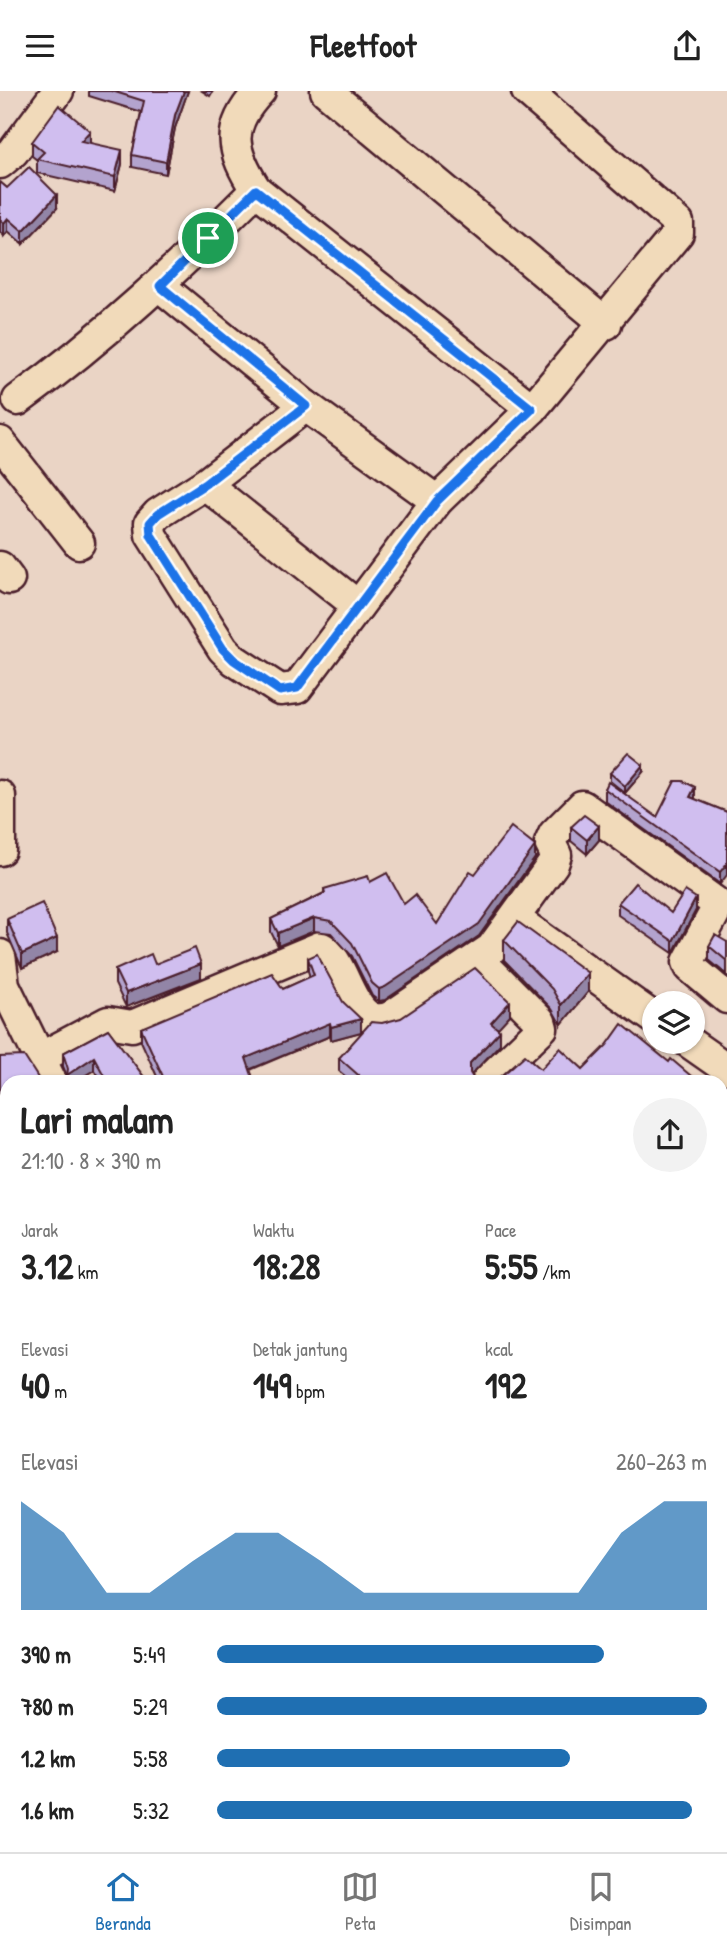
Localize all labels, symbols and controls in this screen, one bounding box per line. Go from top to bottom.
text: Fleetfoot [311,24,416,67]
icon: menu [21,27,59,65]
icon: share [668,27,706,65]
pin [178,208,238,268]
icon: arrive [189,219,227,257]
map controls [642,991,705,1054]
button: layers [642,991,705,1054]
text: Lari malam [21,1093,174,1145]
button: share [633,1098,707,1172]
text: 21:10 · 8 × 390 m [21,1145,161,1176]
text: Jarak [21,1217,58,1243]
text: Waktu [253,1217,294,1243]
text: Pace [485,1217,517,1243]
text: 3.12 [21,1243,73,1290]
text: 18:28 [253,1243,321,1290]
text: 5:55 [485,1243,538,1290]
text: km [73,1259,98,1285]
text: /km [538,1259,571,1285]
text: Elevasi [21,1336,69,1362]
text: Detak jantung [253,1336,348,1362]
text: kcal [485,1336,513,1362]
text: 40 [21,1362,50,1409]
text: 149 [253,1362,292,1409]
text: 192 [485,1362,527,1409]
text: m [50,1378,67,1404]
text: bpm [292,1378,325,1404]
text: Elevasi [21,1446,79,1477]
text: 260–263 m [616,1446,707,1477]
text: 390 m [21,1639,71,1670]
text: 5:49 [133,1639,165,1670]
text: 780 m [21,1691,74,1722]
text: 5:29 [133,1691,167,1722]
text: 1.2 km [21,1743,76,1774]
text: 5:58 [133,1743,168,1774]
text: 1.6 km [21,1795,74,1826]
text: 5:32 [133,1795,169,1826]
tab: Beranda [95,1868,151,1936]
tab: Peta [341,1868,379,1936]
tab: Disimpan [570,1868,632,1936]

